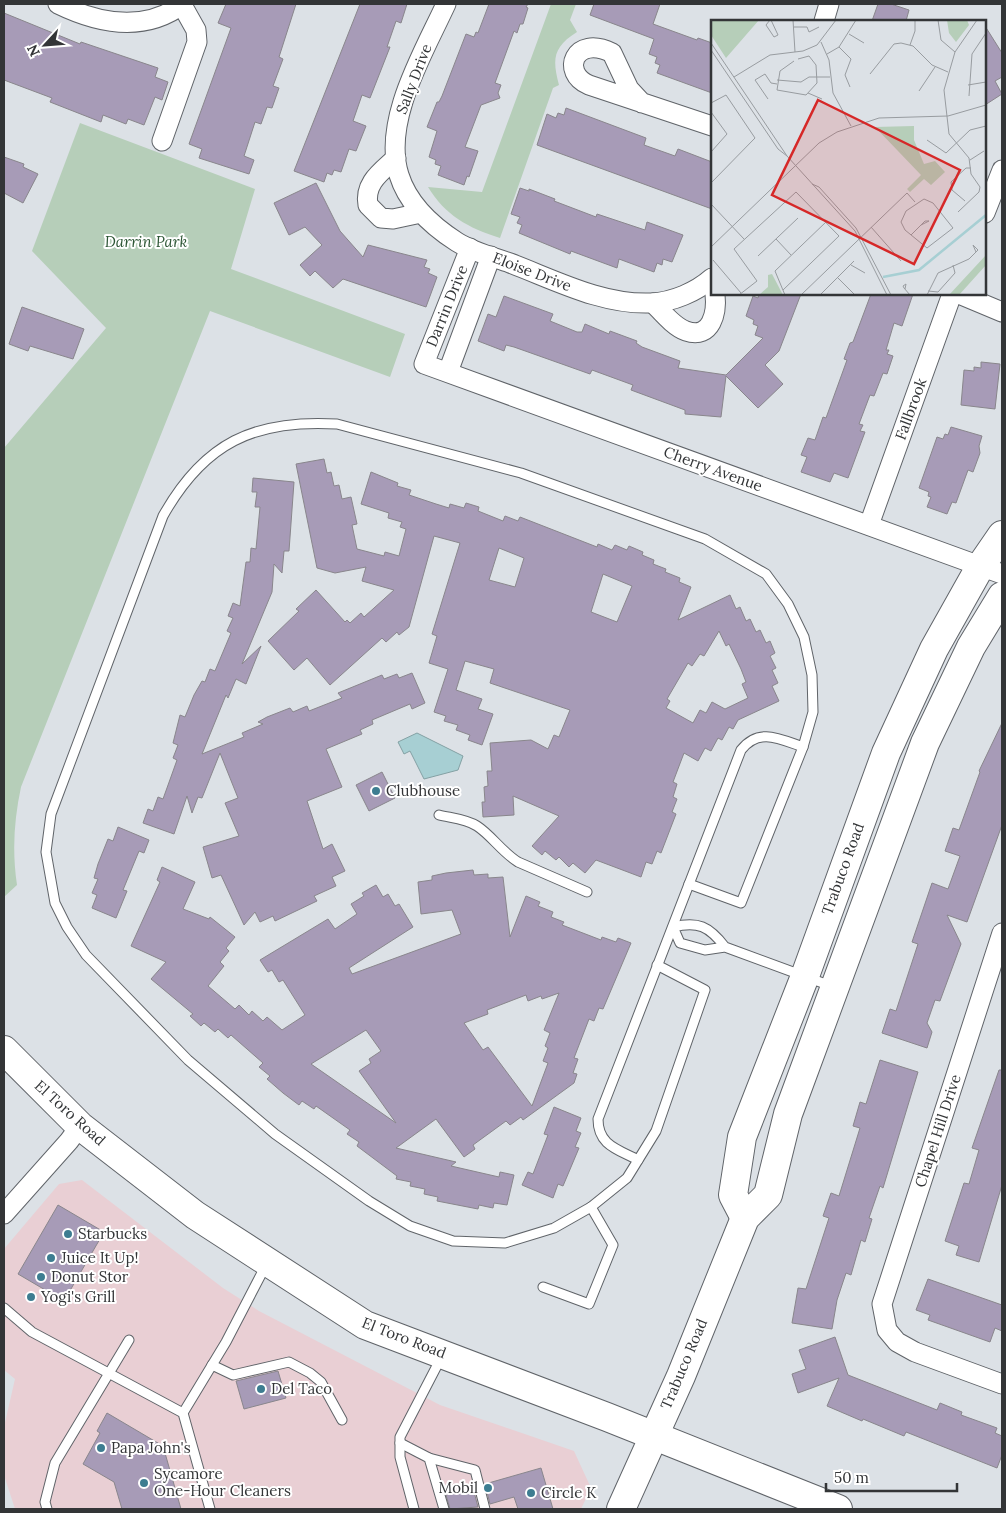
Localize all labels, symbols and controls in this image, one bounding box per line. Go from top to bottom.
north arrow [20,20,70,70]
inset map [711,20,986,295]
street label: Sally Drive [391,41,436,117]
text: N [23,42,44,60]
park label: Darrin Park [105,232,187,251]
street label: Eloise Drive [490,248,574,295]
street label: Darrin Drive [422,262,472,350]
street label: Fallbrook [891,375,930,442]
street label: Cherry Avenue [661,442,765,495]
place label: Clubhouse [386,781,460,800]
marker: Clubhouse [370,785,382,797]
street label: Trabuco Road [817,820,868,917]
street label: Chapel Hill Drive [910,1072,965,1190]
street label: El Toro Road [31,1076,110,1149]
place label: Starbucks [78,1224,147,1243]
marker: Starbucks [62,1228,74,1240]
place label: Juice It Up! [60,1248,139,1267]
marker: Juice It Up! [45,1252,57,1264]
place label: Donut Stor [51,1267,129,1286]
marker: Donut Stor [35,1271,47,1283]
place label: Yogi's Grill [40,1287,115,1306]
marker: Yogi's Grill [25,1291,37,1303]
street label: El Toro Road [359,1313,449,1362]
street label: Trabuco Road [656,1316,711,1412]
place label: Del Taco [271,1379,332,1398]
marker: Del Taco [255,1383,267,1395]
place label: Papa John's [111,1438,191,1457]
marker: Papa John's [95,1442,107,1454]
scale bar [826,1460,957,1492]
place label: Sycamore One-Hour Cleaners [154,1464,291,1500]
text: 50 m [834,1468,869,1487]
marker: Sycamore One-Hour Cleaners [138,1477,150,1489]
place label: Mobil [439,1478,478,1497]
marker: Mobil [482,1482,494,1494]
place label: Circle K [541,1483,597,1502]
marker: Circle K [525,1487,537,1499]

